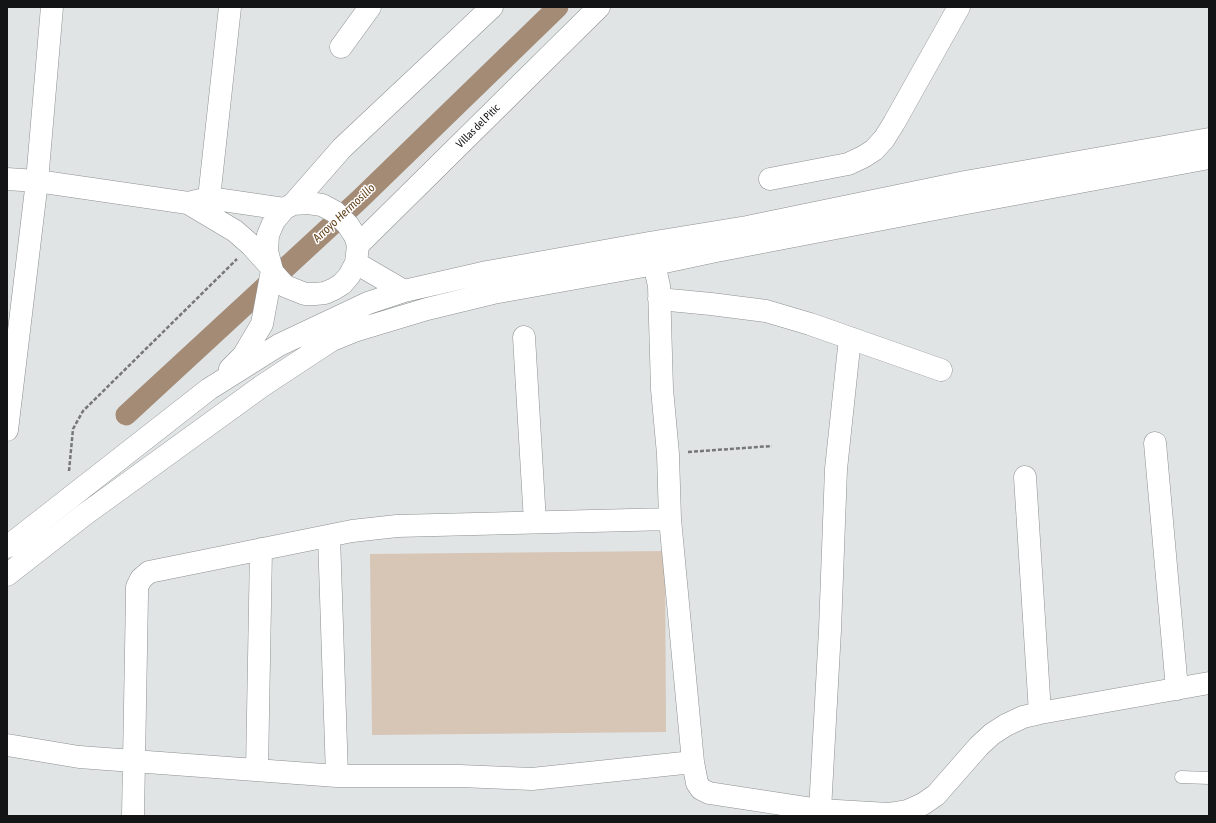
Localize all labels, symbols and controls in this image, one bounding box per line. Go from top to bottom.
street label: Villas del Pitic [453,101,503,151]
water label: Arroyo Hermosillo [310,181,378,245]

